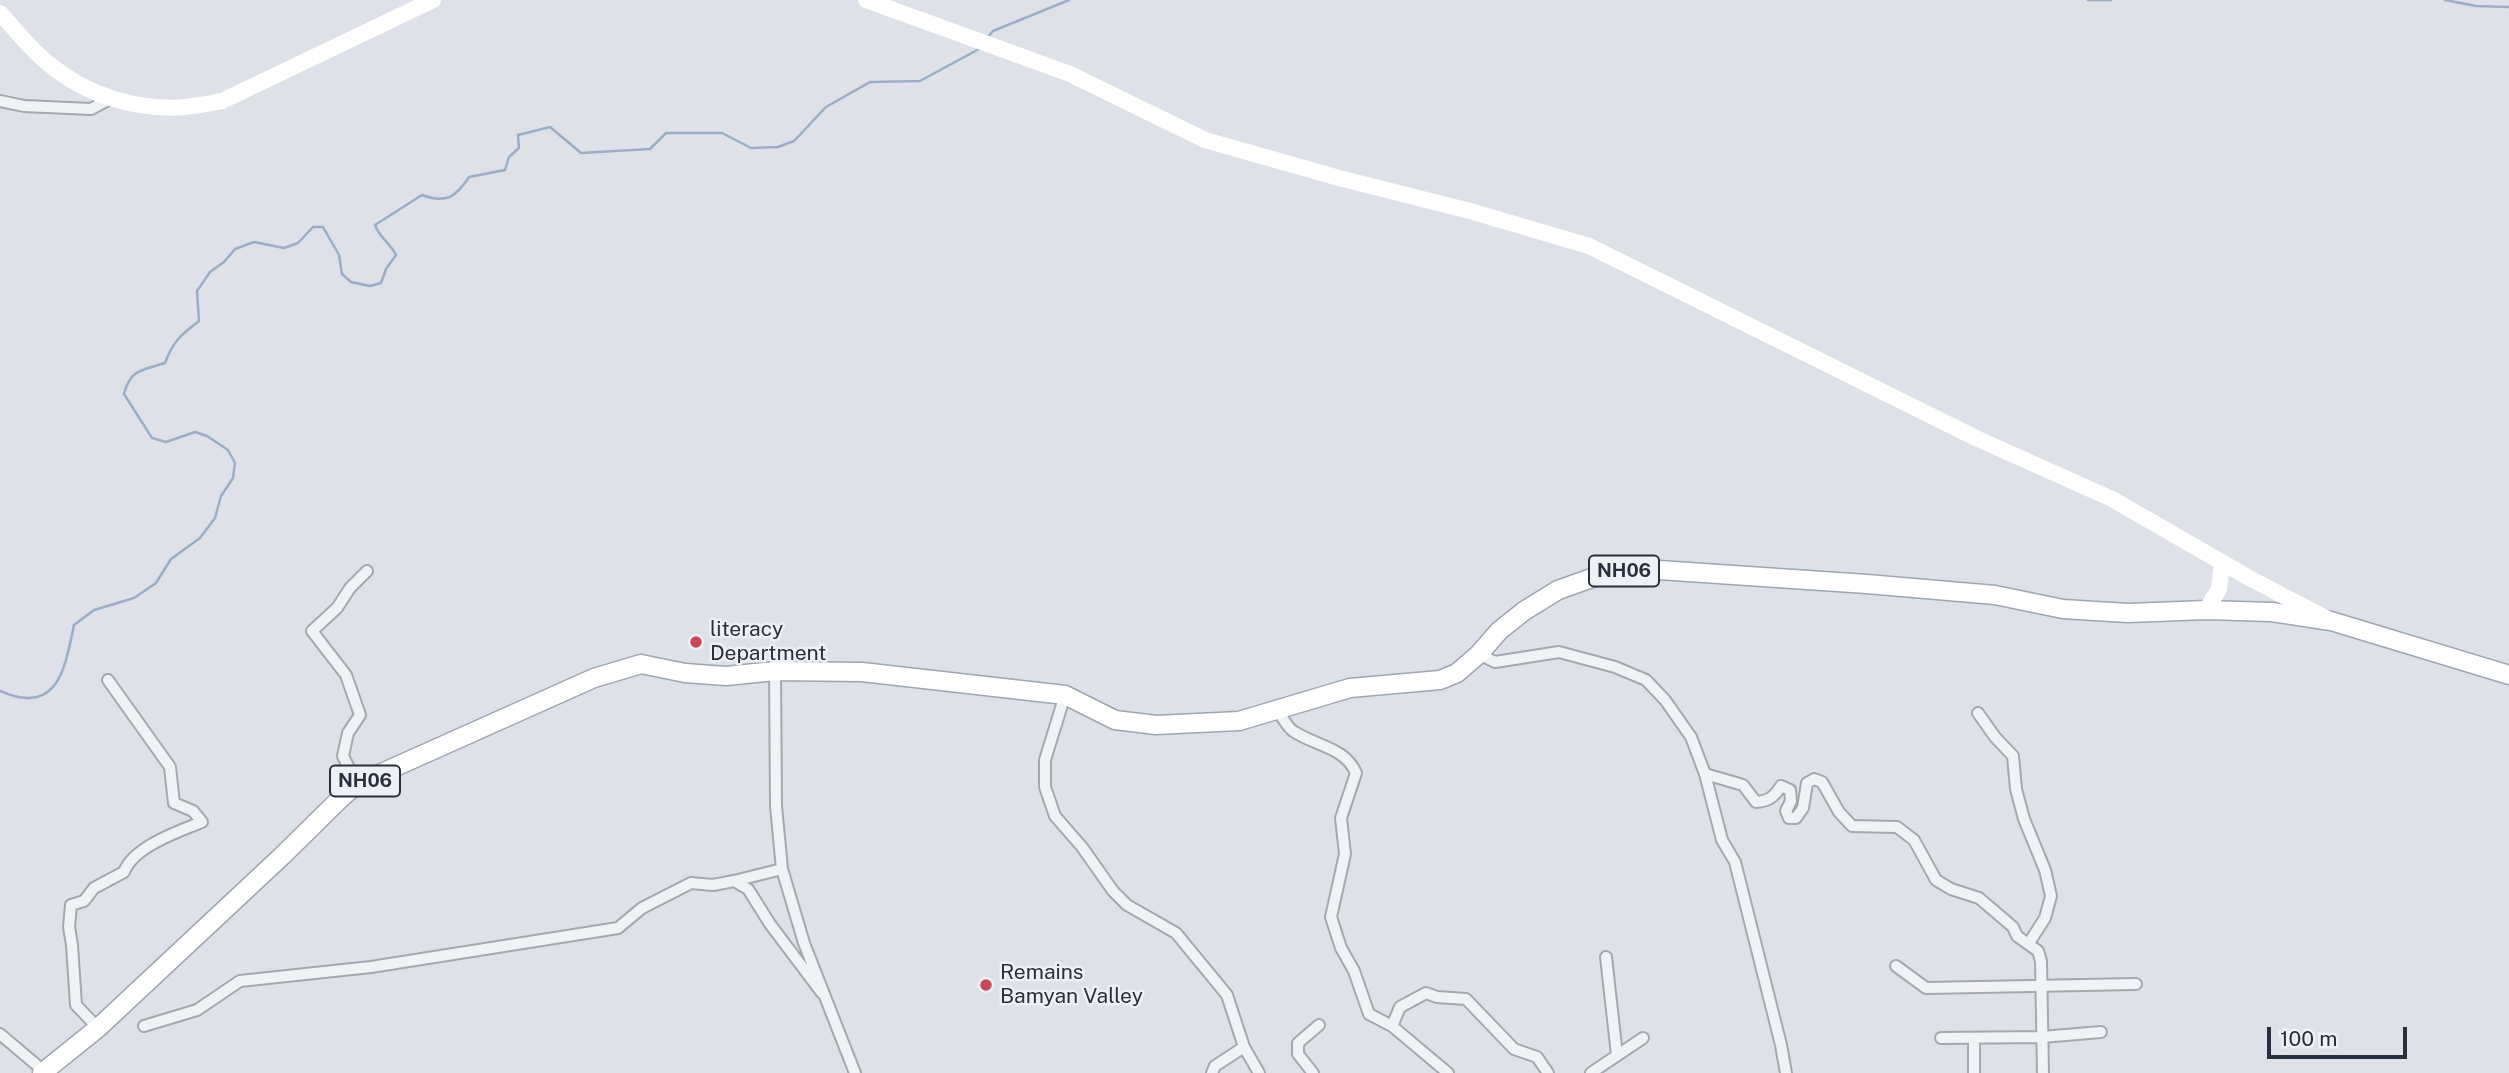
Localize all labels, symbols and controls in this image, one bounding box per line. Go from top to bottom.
road number: NH06 [1589,556,1659,586]
place label: literacy Department [710,617,826,667]
marker: literacy Department [688,634,704,650]
road number: NH06 [330,766,400,796]
place label: Remains Bamyan Valley [1000,960,1143,1010]
marker: Remains Bamyan Valley [978,977,994,993]
scale bar [2271,1014,2411,1058]
text: 100 m [2280,1026,2337,1051]

